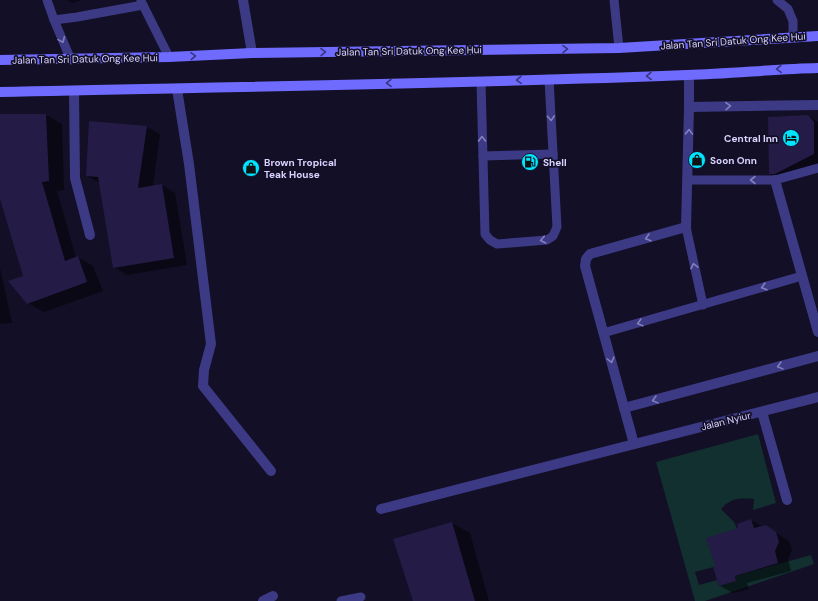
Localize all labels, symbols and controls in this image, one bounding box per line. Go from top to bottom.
street label: Jalan Tan Sri Datuk Ong Kee Hui [660,29,806,53]
one-way arrow [57,35,65,43]
street label: Jalan Tan Sri Datuk Ong Kee Hui [336,43,482,59]
one-way arrow [562,45,568,53]
one-way arrow [320,48,326,57]
street label: Jalan Tan Sri Datuk Ong Kee Hui [12,51,158,67]
one-way arrow [190,52,196,60]
one-way arrow [776,65,782,73]
one-way arrow [646,72,652,80]
one-way arrow [516,76,522,84]
one-way arrow [386,79,392,88]
one-way arrow [725,102,731,111]
one-way arrow [547,115,556,121]
hotel icon: Central Inn [781,128,801,148]
one-way arrow [685,129,693,135]
place label: Central Inn [724,132,778,145]
one-way arrow [478,136,486,142]
shop icon: Soon Onn [687,150,707,170]
fuel station icon: Shell [520,152,540,172]
place label: Soon Onn [710,154,757,167]
place label: Brown Tropical Teak House [264,156,337,181]
place label: Shell [543,156,567,169]
shop icon: Brown Tropical Teak House [241,158,261,178]
one-way arrow [750,176,756,184]
one-way arrow [645,233,652,242]
one-way arrow [540,235,546,243]
one-way arrow [691,263,699,270]
one-way arrow [761,282,768,291]
one-way arrow [636,318,643,327]
one-way arrow [606,357,615,364]
one-way arrow [777,361,784,370]
one-way arrow [651,395,658,403]
street label: Jalan Nyiur [700,408,753,433]

